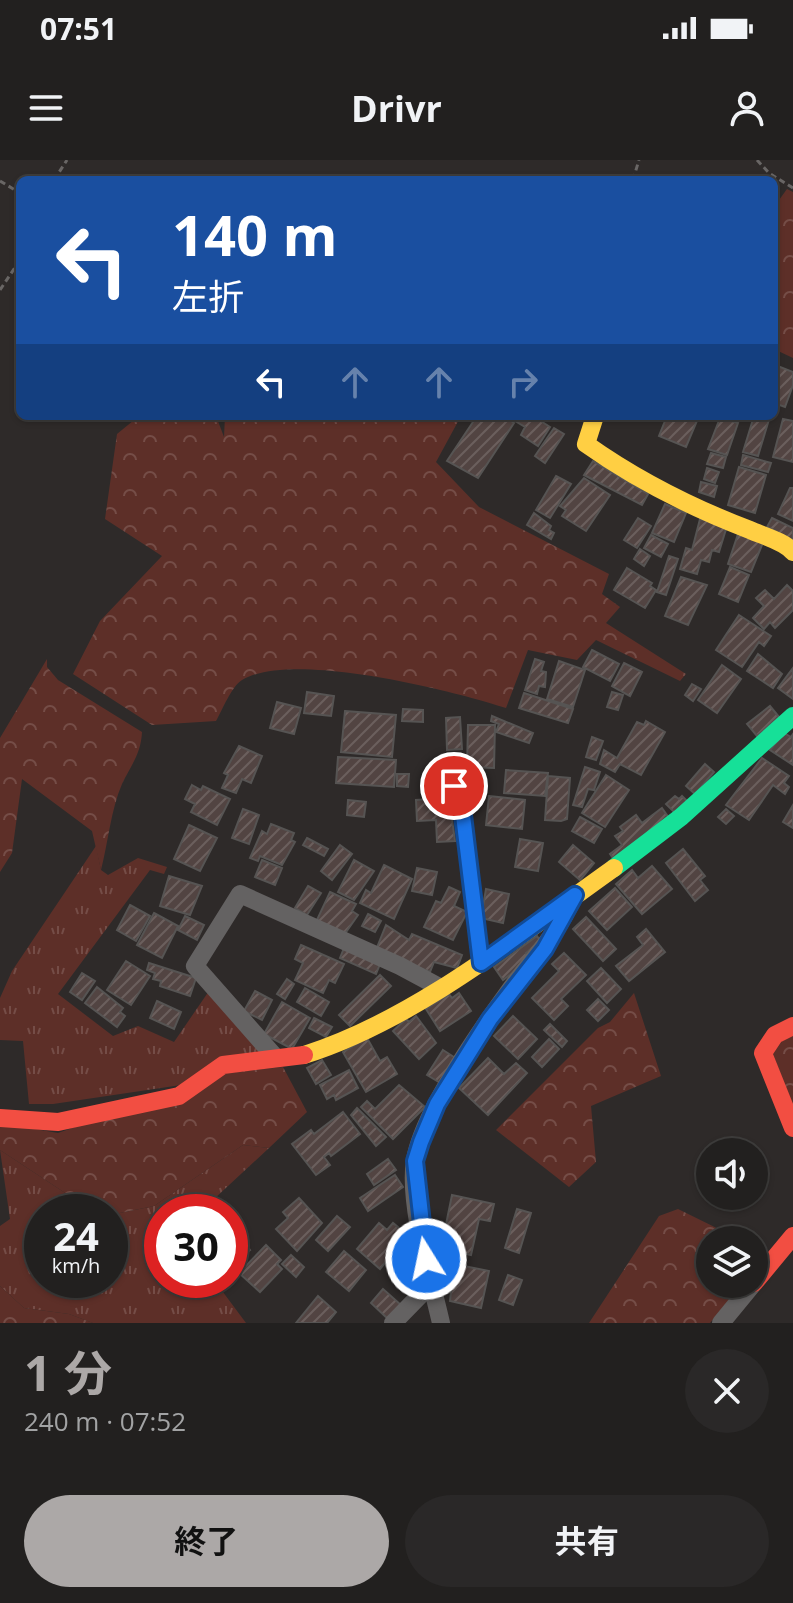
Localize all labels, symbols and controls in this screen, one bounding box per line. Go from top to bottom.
text: 07:51 [40,8,117,49]
text: Drivr [351,84,442,133]
icon: menu [24,86,68,130]
icon: person [725,86,769,130]
text: 140 m [172,196,338,272]
icon: left [40,208,144,312]
text: 左折 [172,272,244,321]
icon: left [249,360,293,404]
icon: ahead [333,360,377,404]
icon: ahead [417,360,461,404]
icon: right [501,360,545,404]
pin [420,752,488,820]
icon: arrive [432,764,476,808]
map controls [696,1138,768,1298]
button: sound [696,1138,768,1210]
speed limit sign: 30 [144,1194,248,1298]
text: 24 [53,1208,99,1263]
position arrow [384,1217,468,1301]
button: layers [696,1226,768,1298]
text: km/h [52,1252,100,1279]
text: 1 分 [24,1340,112,1405]
button: close [685,1349,769,1433]
text: 240 m · 07:52 [24,1403,186,1439]
button: 終了 [24,1495,389,1587]
button: 共有 [405,1495,769,1587]

